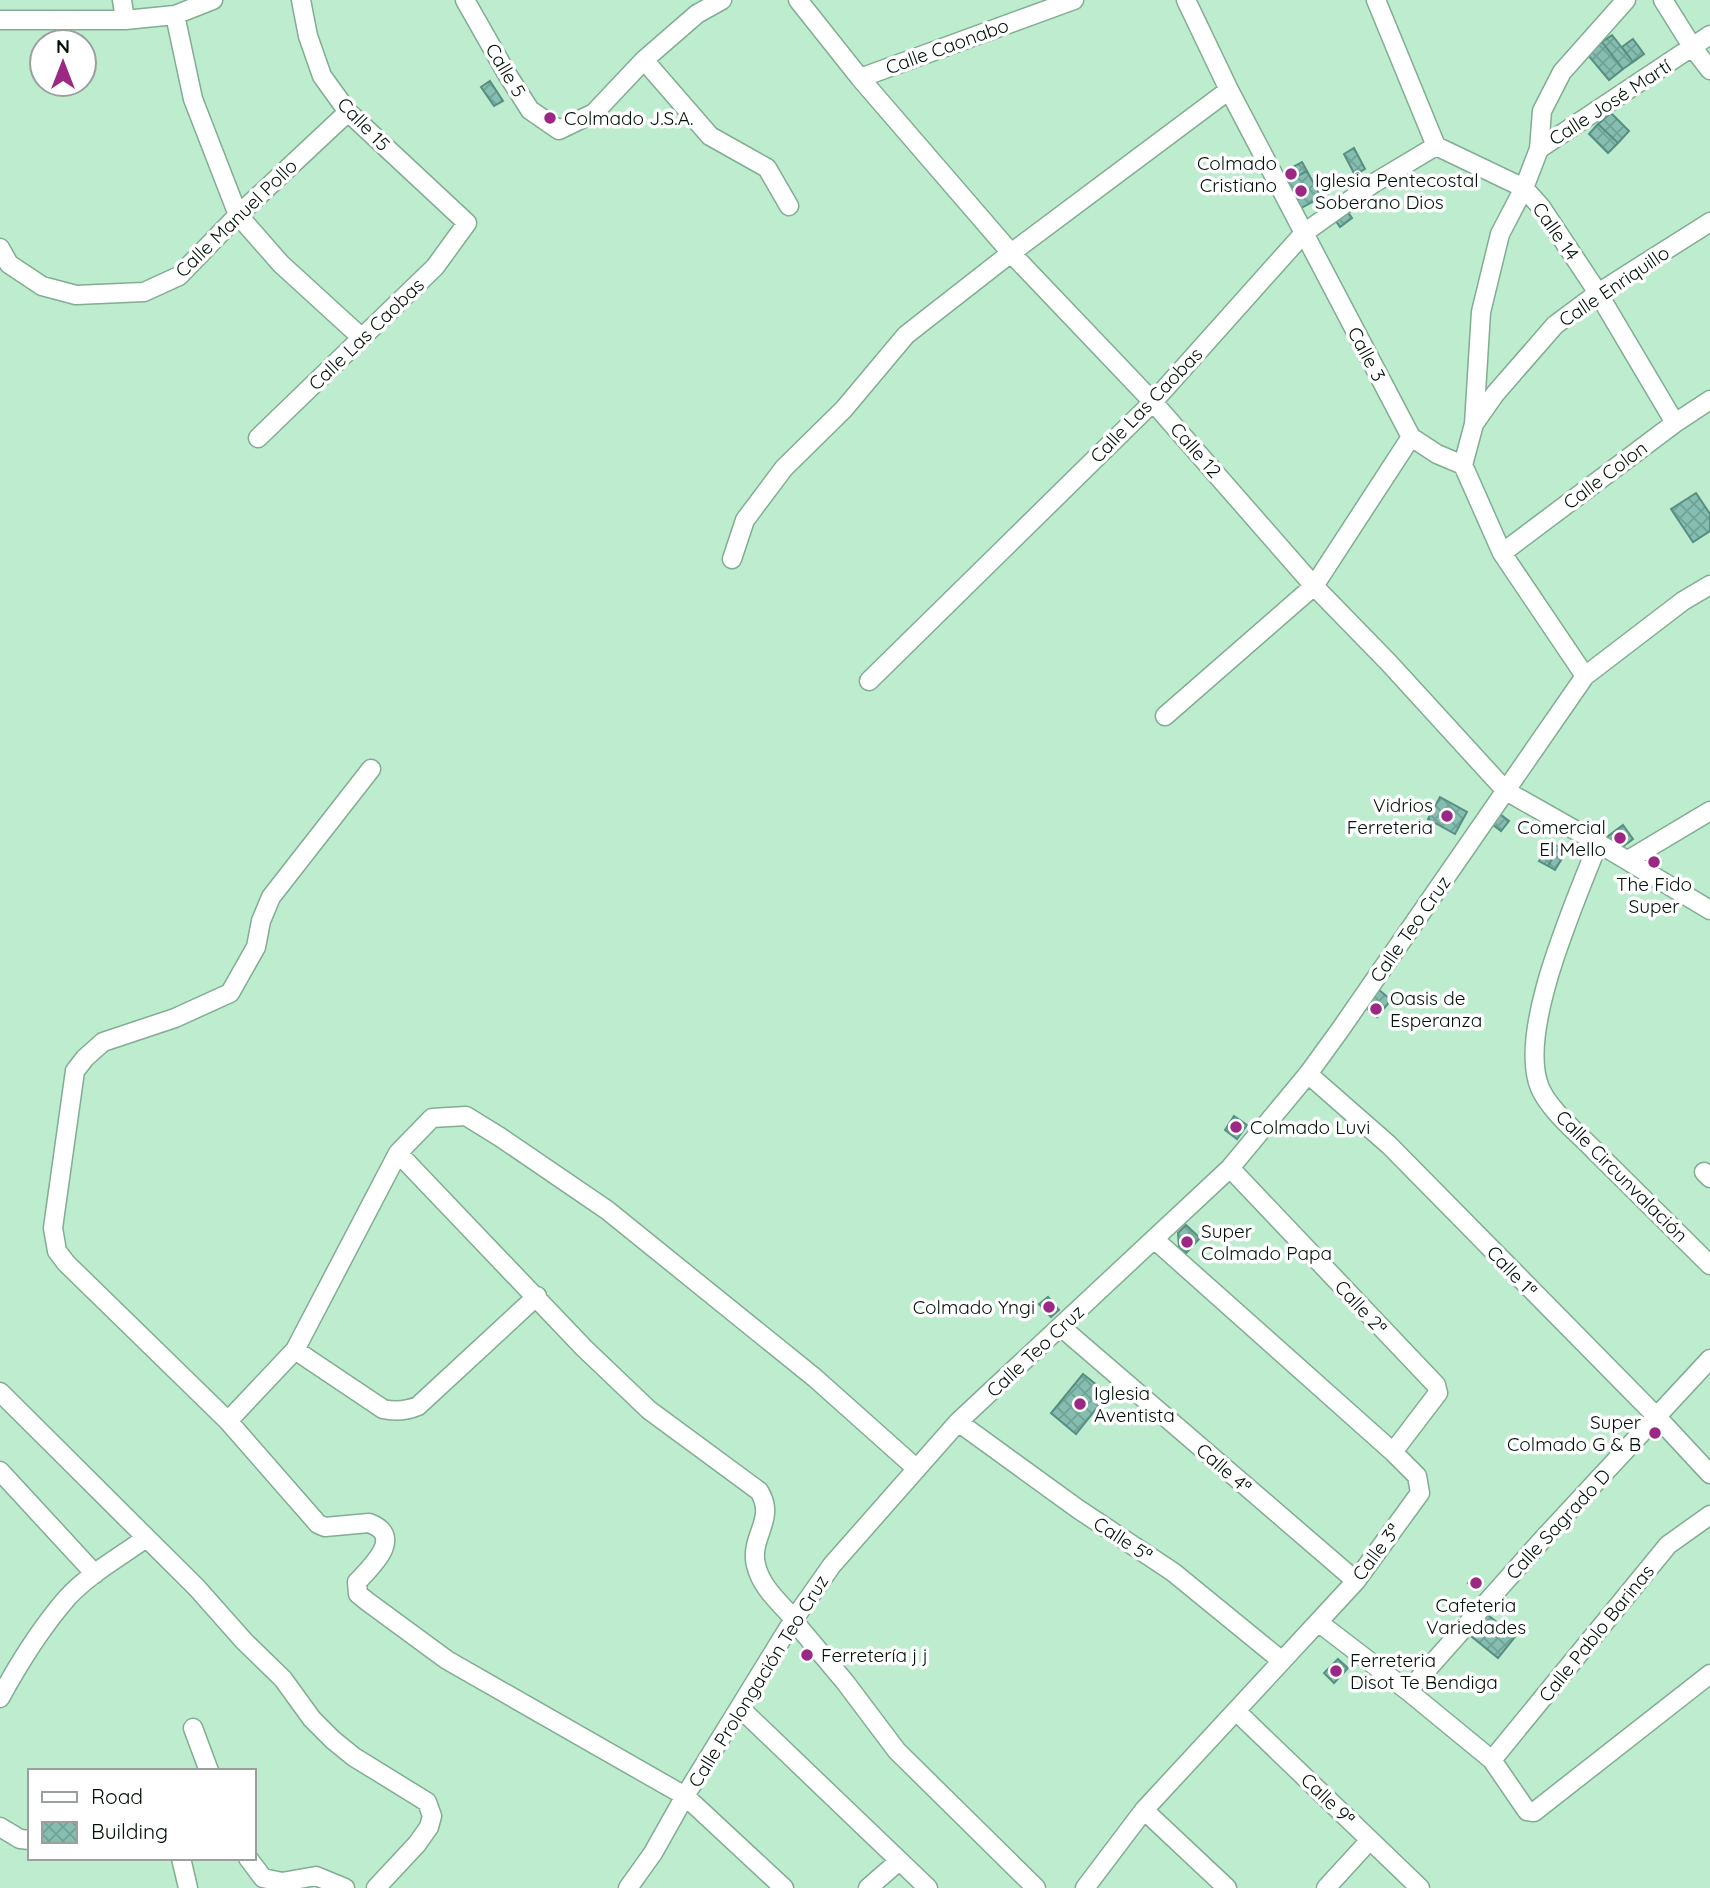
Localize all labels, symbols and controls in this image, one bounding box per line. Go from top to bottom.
street label: Calle Caonabo [882,13,1012,79]
north arrow [28,28,98,98]
text: N [56,34,70,58]
street label: Calle 5 [481,39,531,101]
street label: Calle José Martí [1544,53,1676,150]
street label: Calle 15 [333,92,395,156]
place label: Colmado J.S.A. [564,106,693,130]
marker: Colmado J.S.A. [542,110,558,126]
place label: Colmado Cristiano [1197,151,1277,197]
street label: Calle Manuel Pollo [170,154,302,282]
marker: Colmado Cristiano [1283,166,1299,182]
place label: Iglesia Pentecostal Soberano Dios [1315,168,1479,214]
marker: Iglesia Pentecostal Soberano Dios [1293,183,1309,199]
street label: Calle 14 [1527,197,1585,265]
street label: Calle Enriquillo [1554,240,1674,332]
street label: Calle Las Caobas [303,273,429,395]
street label: Calle 3 [1343,323,1391,385]
street label: Calle Las Caobas [1085,342,1207,468]
street label: Calle 12 [1165,417,1227,483]
street label: Calle Colon [1558,436,1652,514]
place label: Vidrios Ferreteria [1347,793,1433,839]
marker: Vidrios Ferreteria [1439,808,1455,824]
place label: Comercial El Mello [1517,815,1606,861]
marker: Comercial El Mello [1612,830,1628,846]
marker: The Fido Super [1646,854,1662,870]
street label: Calle Teo Cruz [1364,871,1456,987]
place label: The Fido Super [1616,872,1692,918]
place label: Oasis de Esperanza [1390,986,1482,1032]
marker: Oasis de Esperanza [1368,1001,1384,1017]
street label: Calle Circunvalación [1551,1105,1693,1247]
place label: Colmado Luvi [1250,1115,1370,1139]
marker: Colmado Luvi [1228,1119,1244,1135]
place label: Super Colmado Papa [1201,1219,1332,1265]
marker: Super Colmado Papa [1179,1234,1195,1250]
street label: Calle 1ª [1482,1240,1542,1302]
street label: Calle 2ª [1330,1275,1392,1339]
place label: Colmado Yngi [913,1295,1035,1319]
marker: Colmado Yngi [1041,1299,1057,1315]
street label: Calle Teo Cruz [981,1300,1089,1402]
place label: Iglesia Aventista [1094,1381,1175,1427]
marker: Iglesia Aventista [1072,1396,1088,1412]
place label: Super Colmado G & B [1507,1410,1642,1456]
marker: Super Colmado G & B [1647,1425,1663,1441]
street label: Calle 4ª [1192,1438,1256,1498]
street label: Calle Sagrado D [1500,1464,1616,1584]
street label: Calle 5ª [1089,1511,1157,1567]
street label: Calle 3ª [1347,1519,1405,1585]
street label: Calle Pablo Barinas [1533,1559,1659,1707]
street label: Calle Prolongación Teo Cruz [683,1570,833,1792]
marker: Cafeteria Variedades [1468,1575,1484,1591]
place label: Cafeteria Variedades [1426,1593,1526,1639]
place label: Ferretería j j [821,1643,928,1667]
marker: Ferretería j j [799,1647,815,1663]
place label: Ferreteria Disot Te Bendiga [1350,1648,1498,1694]
marker: Ferreteria Disot Te Bendiga [1328,1663,1344,1679]
street label: Calle 9ª [1296,1768,1360,1830]
legend [28,1769,256,1860]
text: Road [91,1783,143,1809]
text: Building [91,1818,168,1844]

